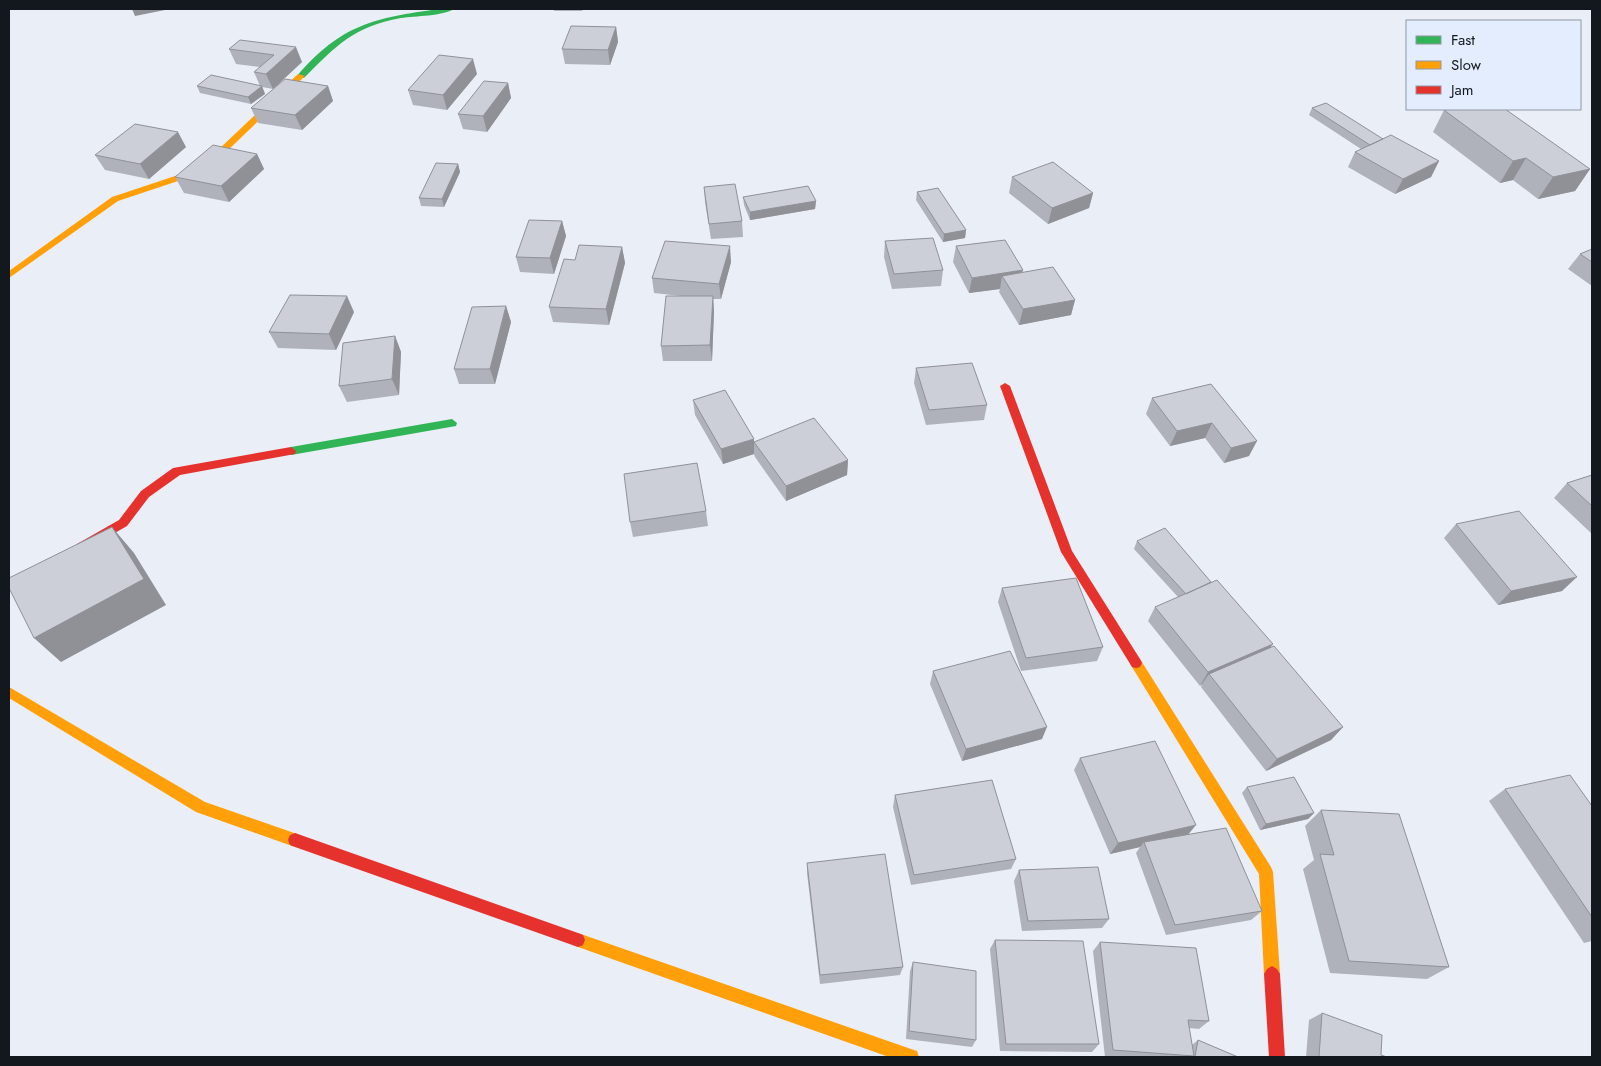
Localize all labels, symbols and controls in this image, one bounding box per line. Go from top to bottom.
legend [1406,20,1581,110]
text: Fast [1451,29,1475,51]
text: Slow [1451,54,1482,76]
text: Jam [1449,79,1474,101]

